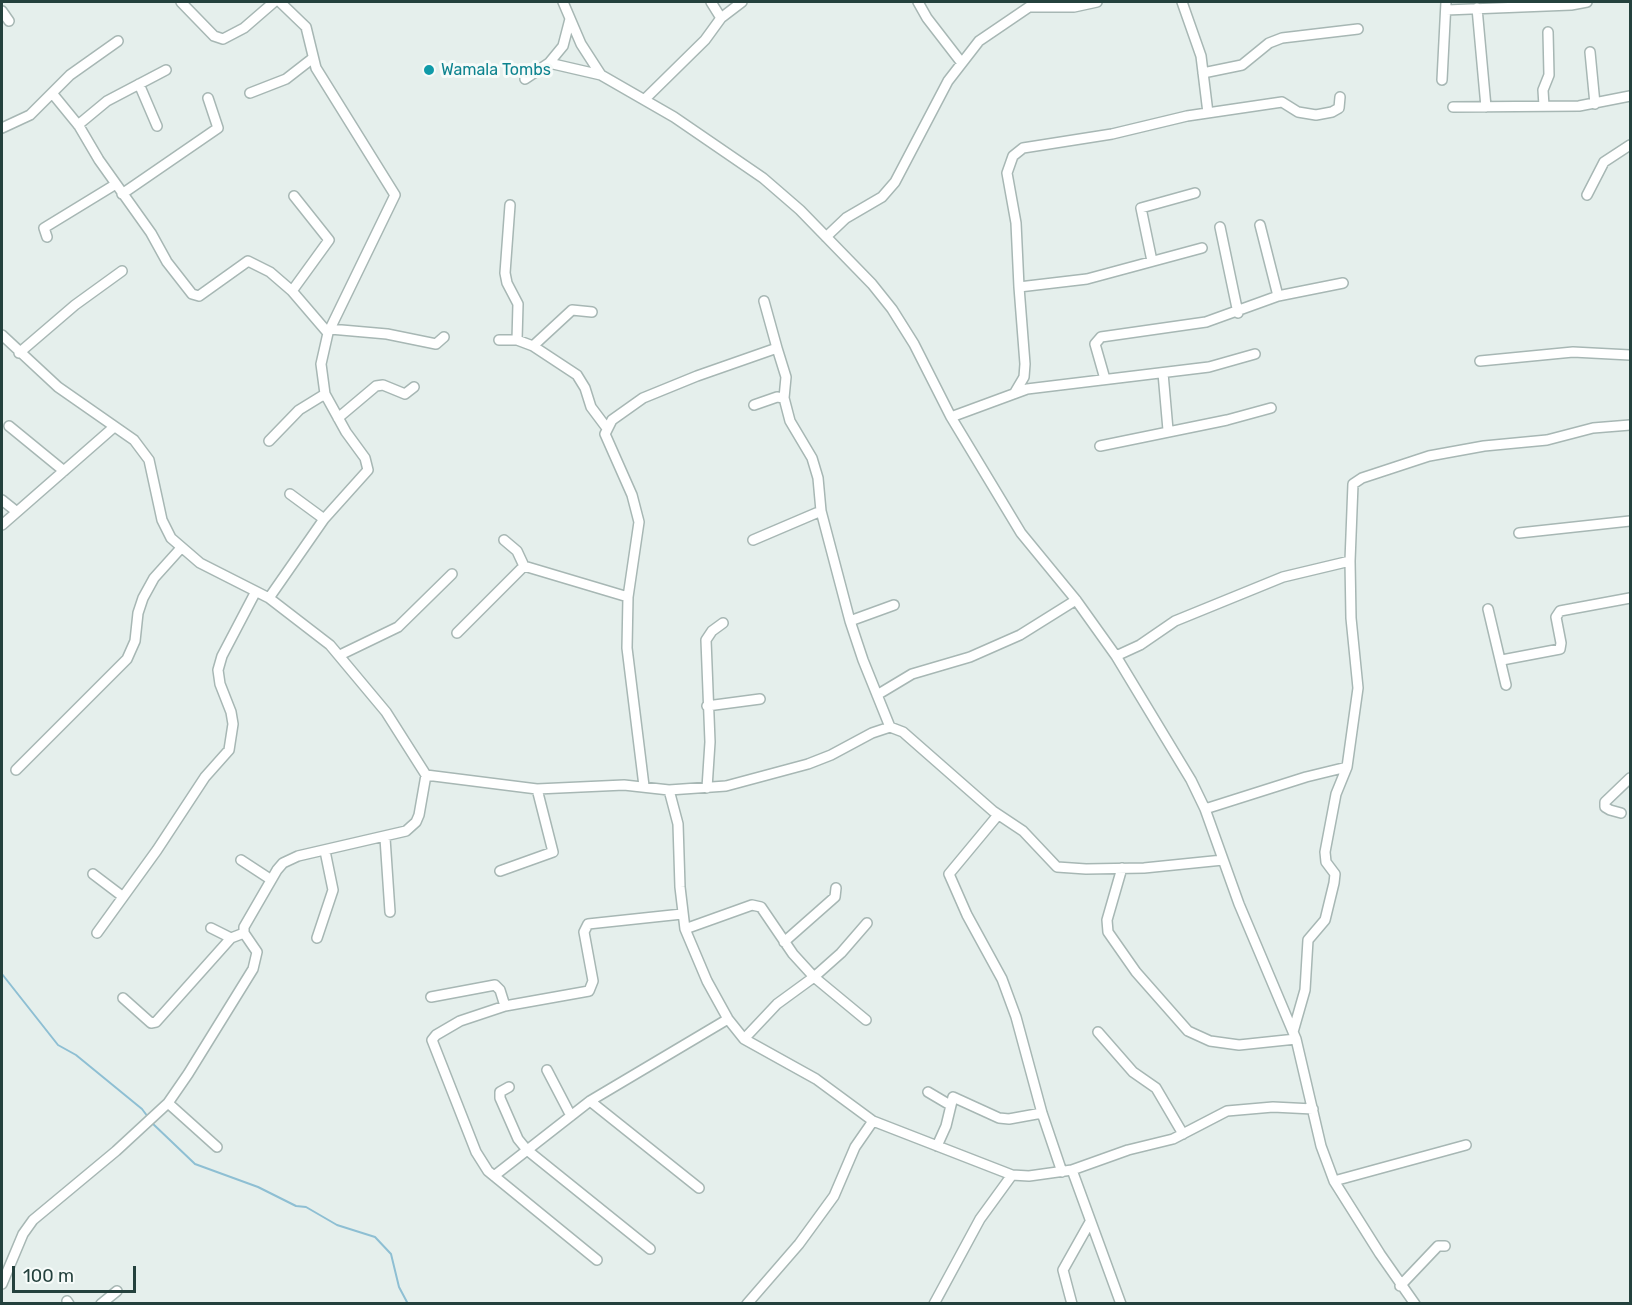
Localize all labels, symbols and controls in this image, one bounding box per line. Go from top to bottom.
place label: Wamala Tombs [441,60,551,80]
marker: Wamala Tombs [422,63,436,77]
scale bar [15,1254,140,1292]
text: 100 m [23,1265,74,1287]

